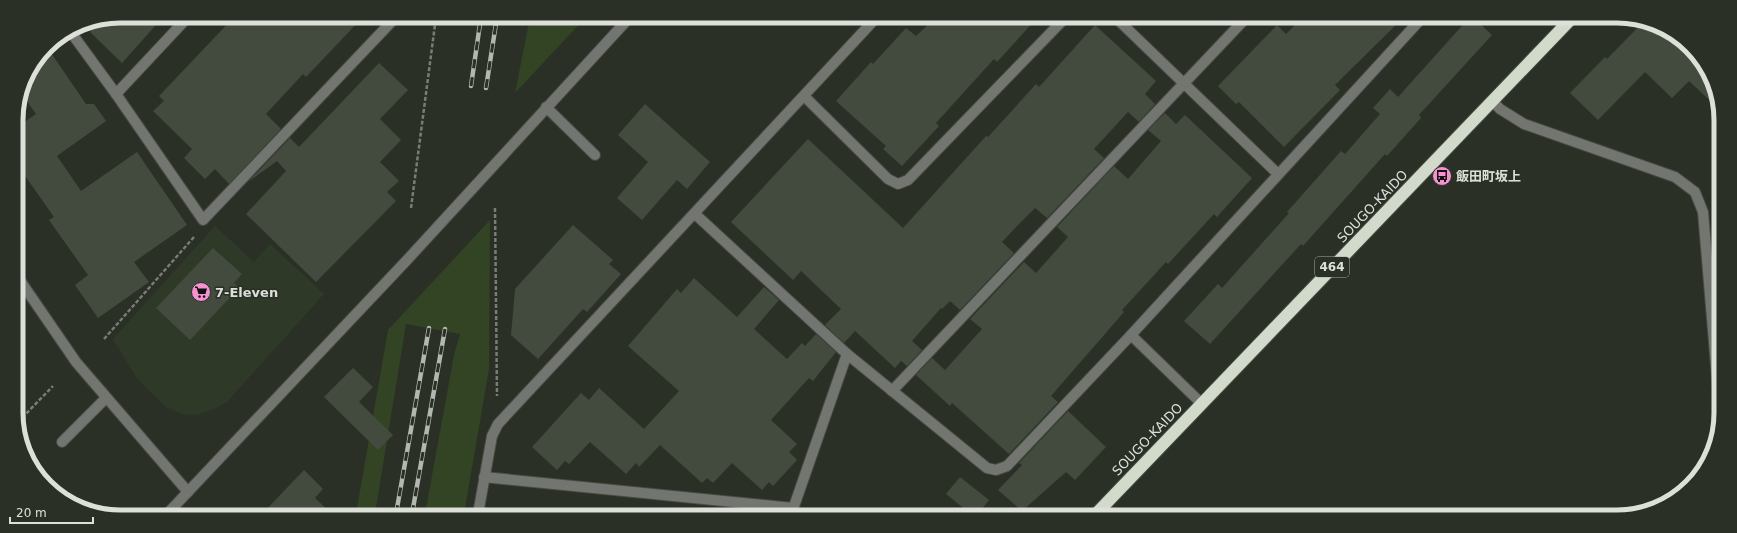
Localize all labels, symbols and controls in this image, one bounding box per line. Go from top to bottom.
bus stop icon: 飯田町坂上 [1431,165,1453,187]
street label: SOUGO-KAIDO [1334,167,1411,246]
place label: 飯田町坂上 [1456,169,1521,184]
road number: 464 [1315,257,1349,277]
supermarket icon: 7-Eleven [190,281,212,303]
place label: 7-Eleven [215,285,278,300]
street label: SOUGO-KAIDO [1109,400,1186,479]
scale bar [10,499,93,525]
text: 20 m [16,506,47,520]

